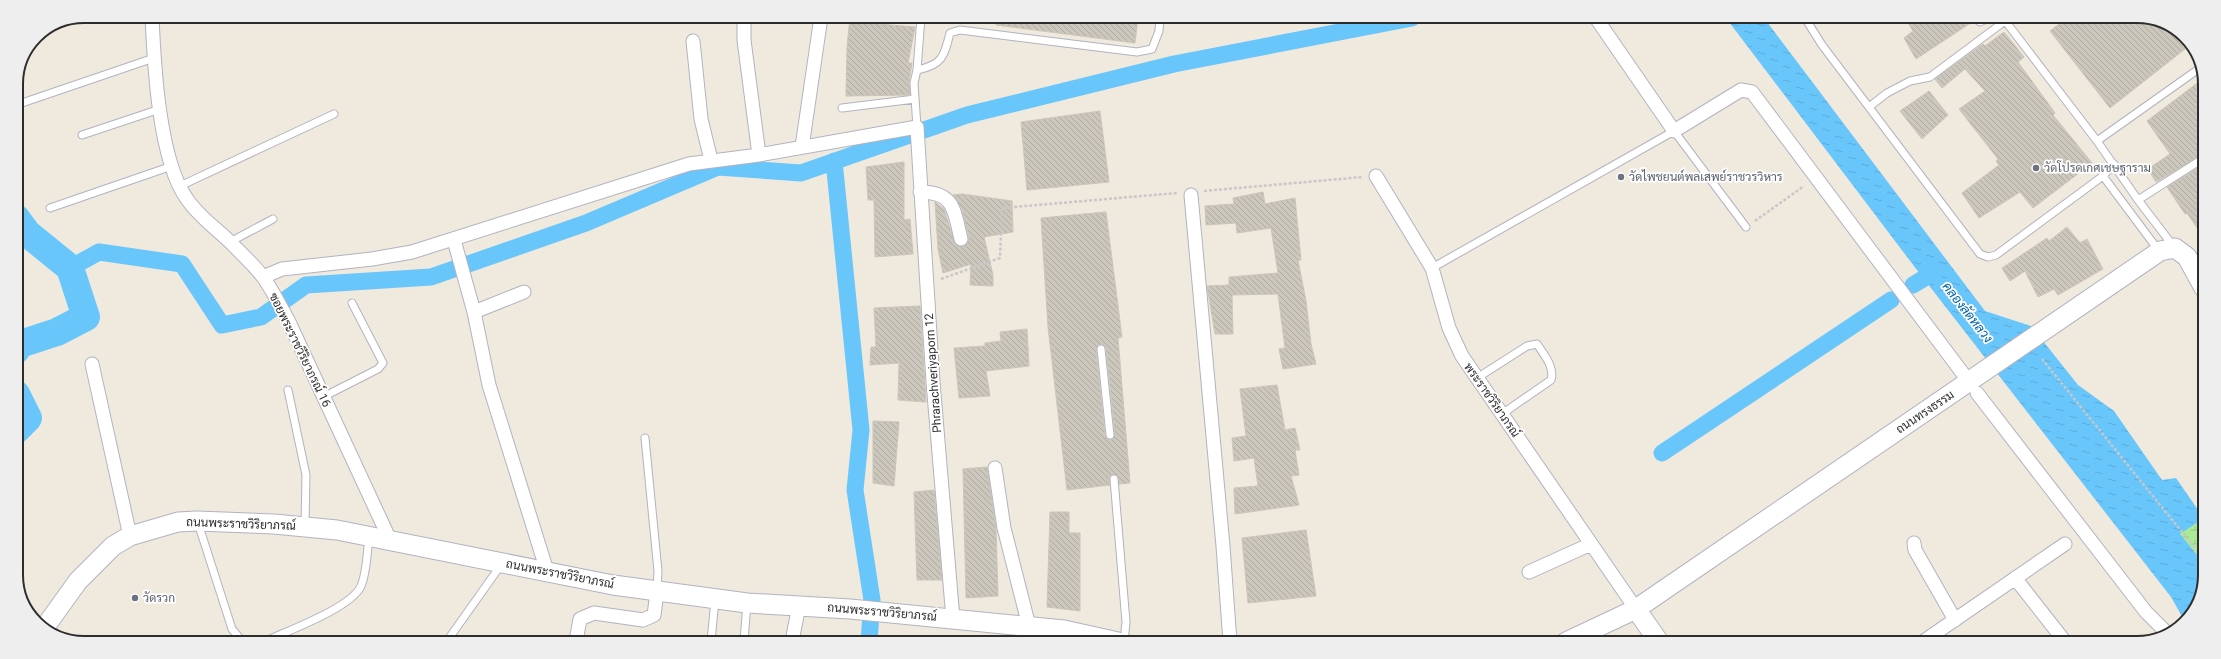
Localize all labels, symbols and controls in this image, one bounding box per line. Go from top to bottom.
place label: วัดโปรดเกศเชษฐาราม [2044,160,2151,176]
marker: วัดโปรดเกศเชษฐาราม [2031,163,2041,173]
place label: วัดไพชยนต์พลเสพย์ราชวรวิหาร [1629,169,1783,184]
marker: วัดไพชยนต์พลเสพย์ราชวรวิหาร [1616,172,1626,182]
water label: คลองลัดหลวง [1939,279,1996,346]
street label: ซอยพระราชวีริยาภรณ์ 16 [266,290,335,410]
street label: Phrarachveriyaporn 12 [922,313,944,433]
street label: พระราชวิริยาภรณ์ [1461,360,1524,440]
street label: ถนนทรงธรรม [1893,387,1957,437]
street label: ถนนพระราชวิริยาภรณ์ [186,514,296,533]
street label: ถนนพระราชวิริยาภรณ์ [505,556,615,591]
place label: วัดรวก [143,591,175,605]
marker: วัดรวก [130,593,140,603]
street label: ถนนพระราชวิริยาภรณ์ [827,599,937,624]

